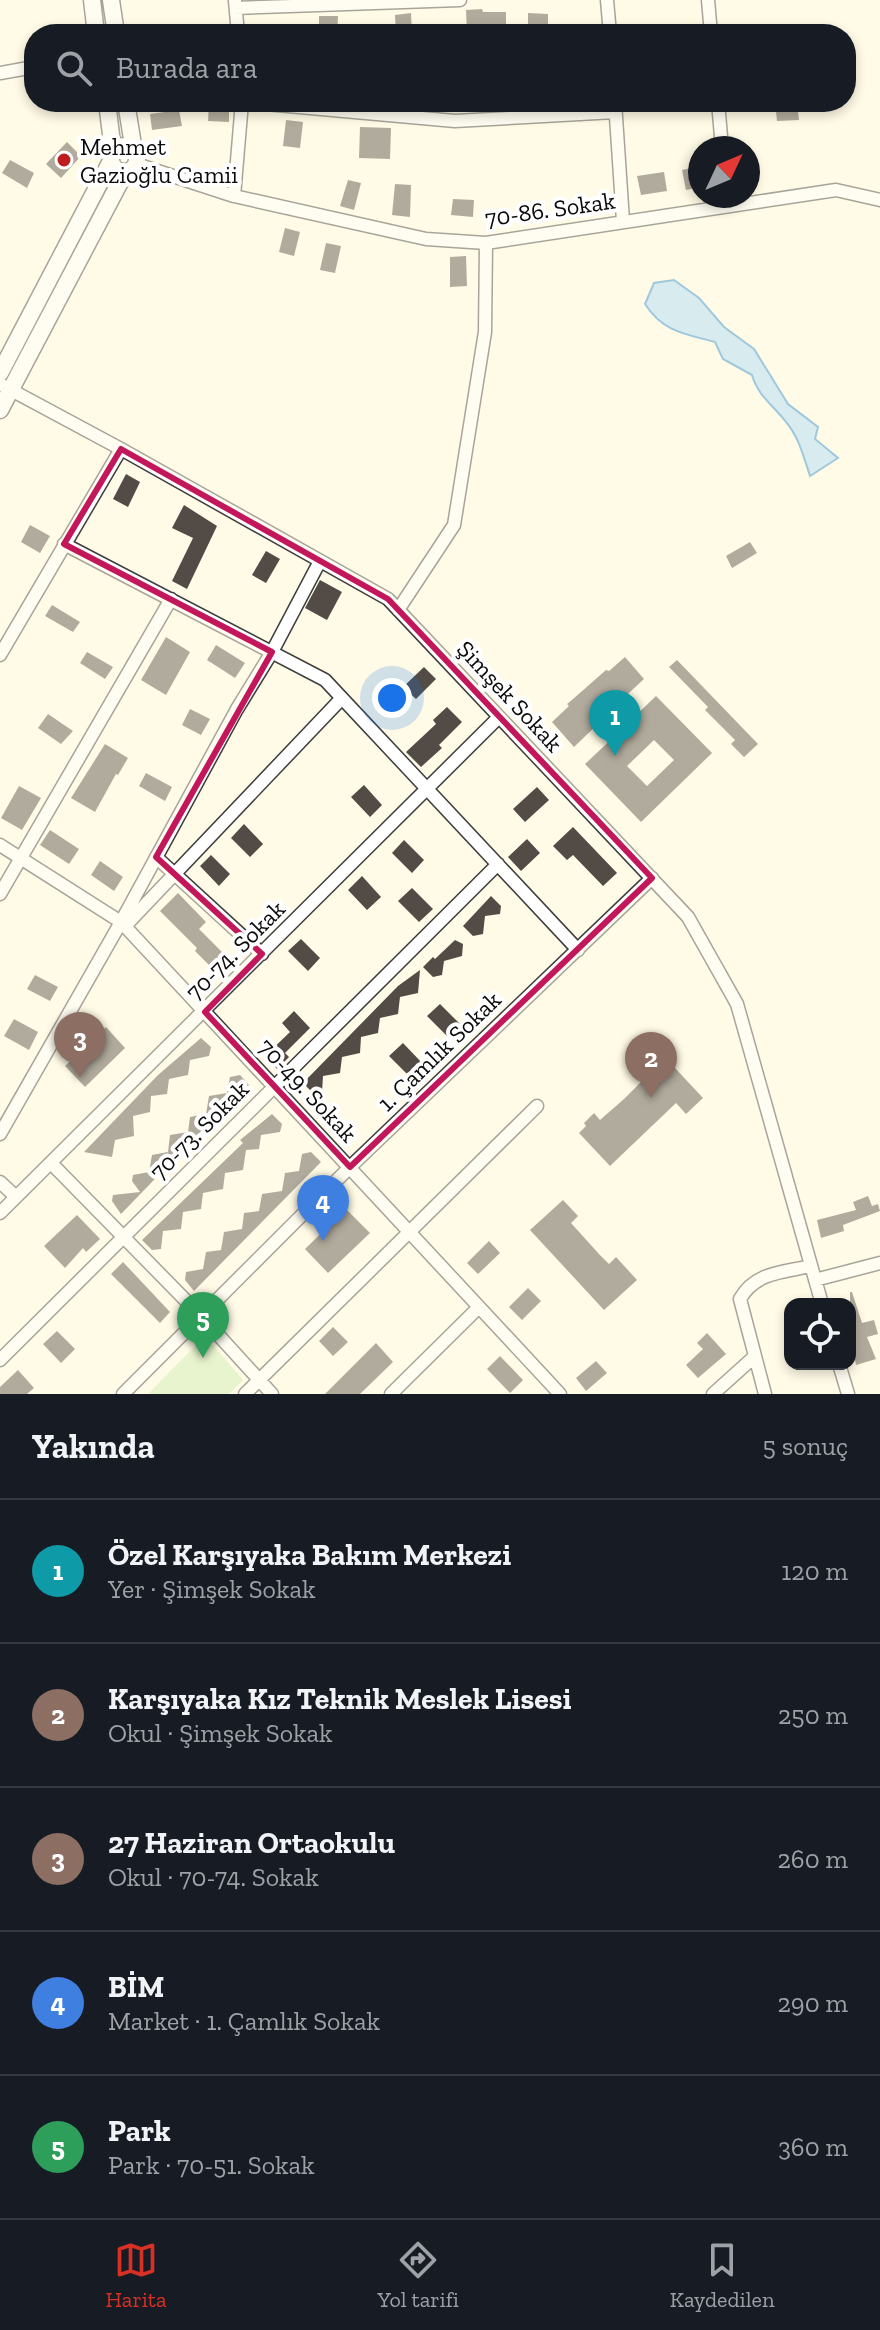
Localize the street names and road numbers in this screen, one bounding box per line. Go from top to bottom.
street label: 70-86. Sokak [483,185,617,232]
street label: Şimşek Sokak [451,634,569,758]
street label: 70-74. Sokak [179,894,291,1006]
street label: 1. Çamlık Sokak [371,985,507,1117]
street label: 70-49. Sokak [253,1032,364,1148]
street label: 70-73. Sokak [143,1074,255,1186]

